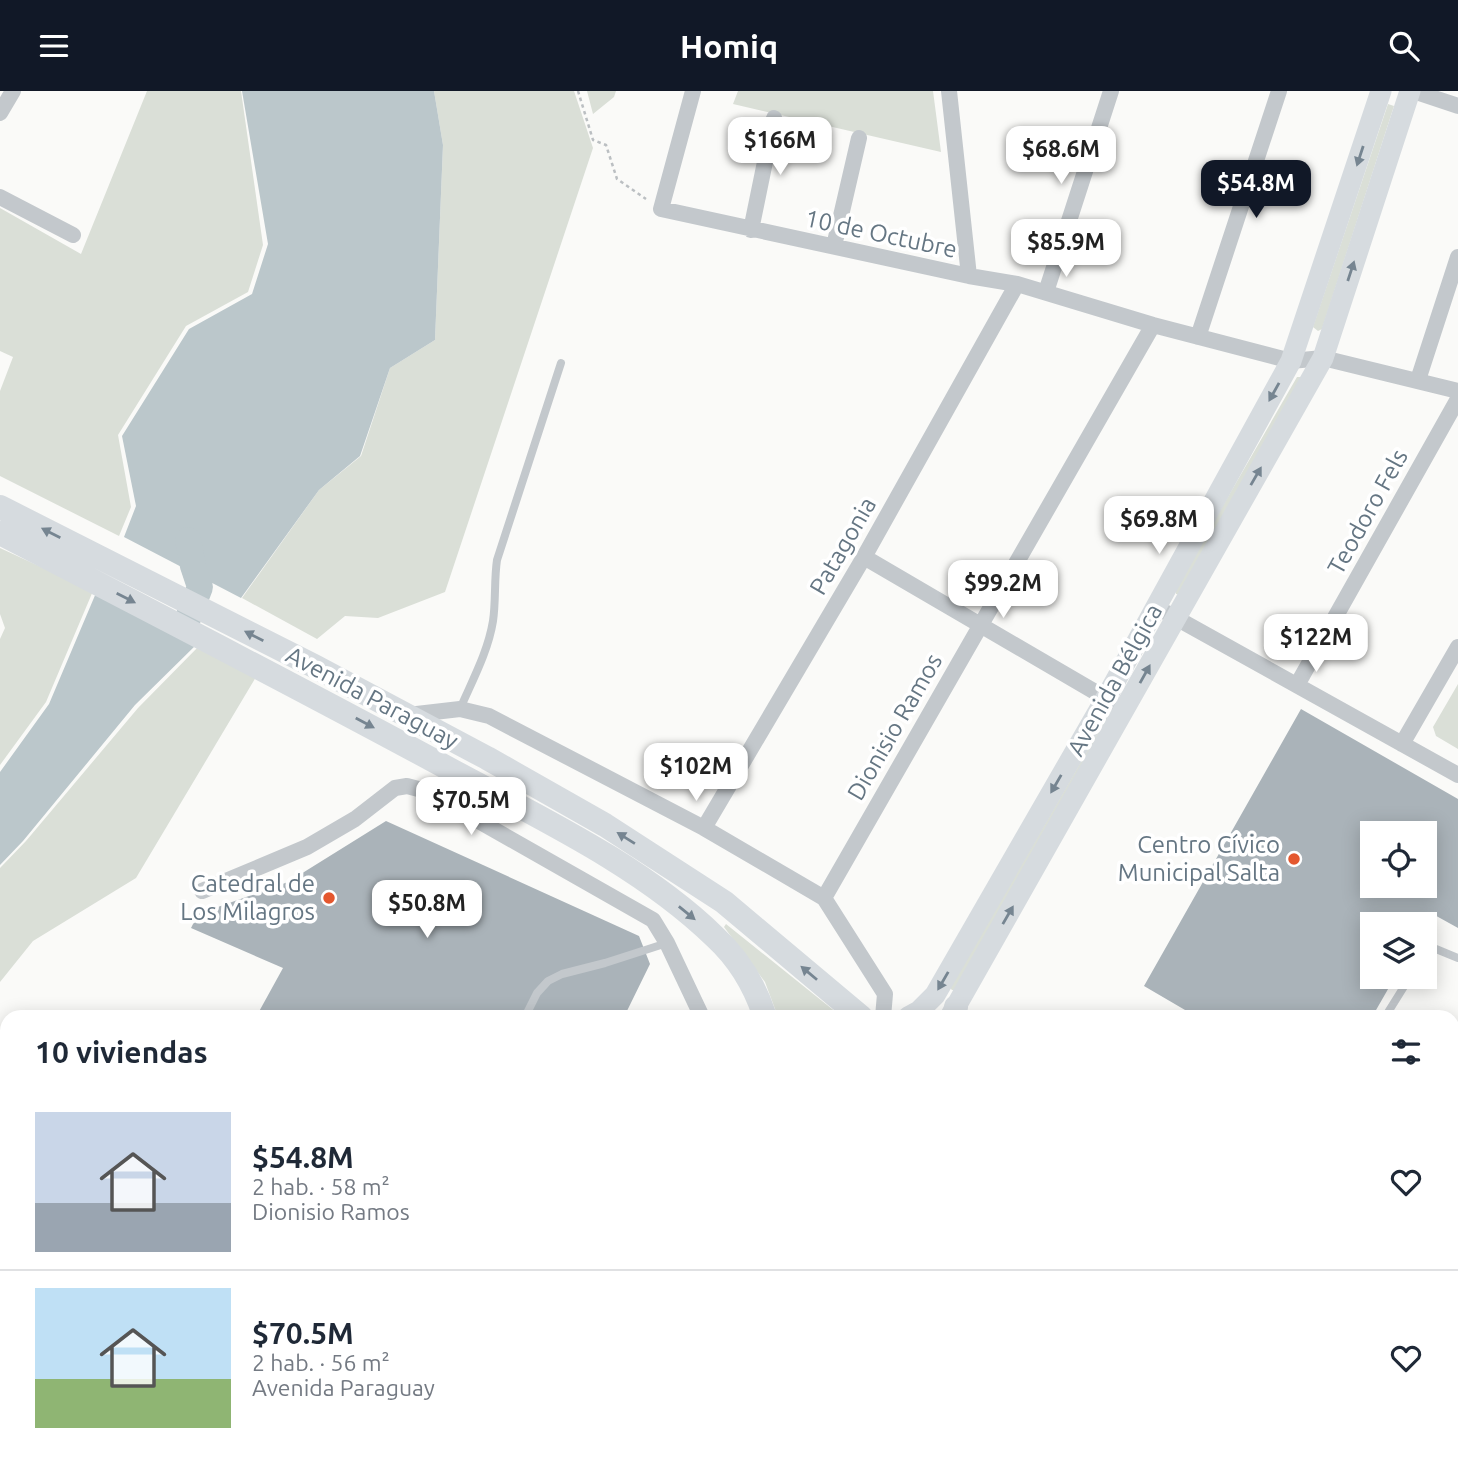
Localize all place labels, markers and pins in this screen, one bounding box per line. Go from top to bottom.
pin: $166M [731,118,829,177]
pin: $68.6M [1004,127,1118,186]
pin: $54.8M [1199,160,1313,220]
pin: $85.9M [1009,219,1123,279]
pin: $69.8M [1102,497,1216,556]
pin: $99.2M [946,561,1060,620]
pin: $122M [1267,615,1365,674]
pin: $102M [647,743,745,803]
pin: $70.5M [414,777,528,837]
place label: Centro Cívico Municipal Salta [1118,831,1280,886]
marker: Centro Cívico Municipal Salta [1286,851,1302,867]
place label: Catedral de Los Milagros [180,870,315,925]
pin: $50.8M [370,881,484,940]
marker: Catedral de Los Milagros [321,890,337,906]

